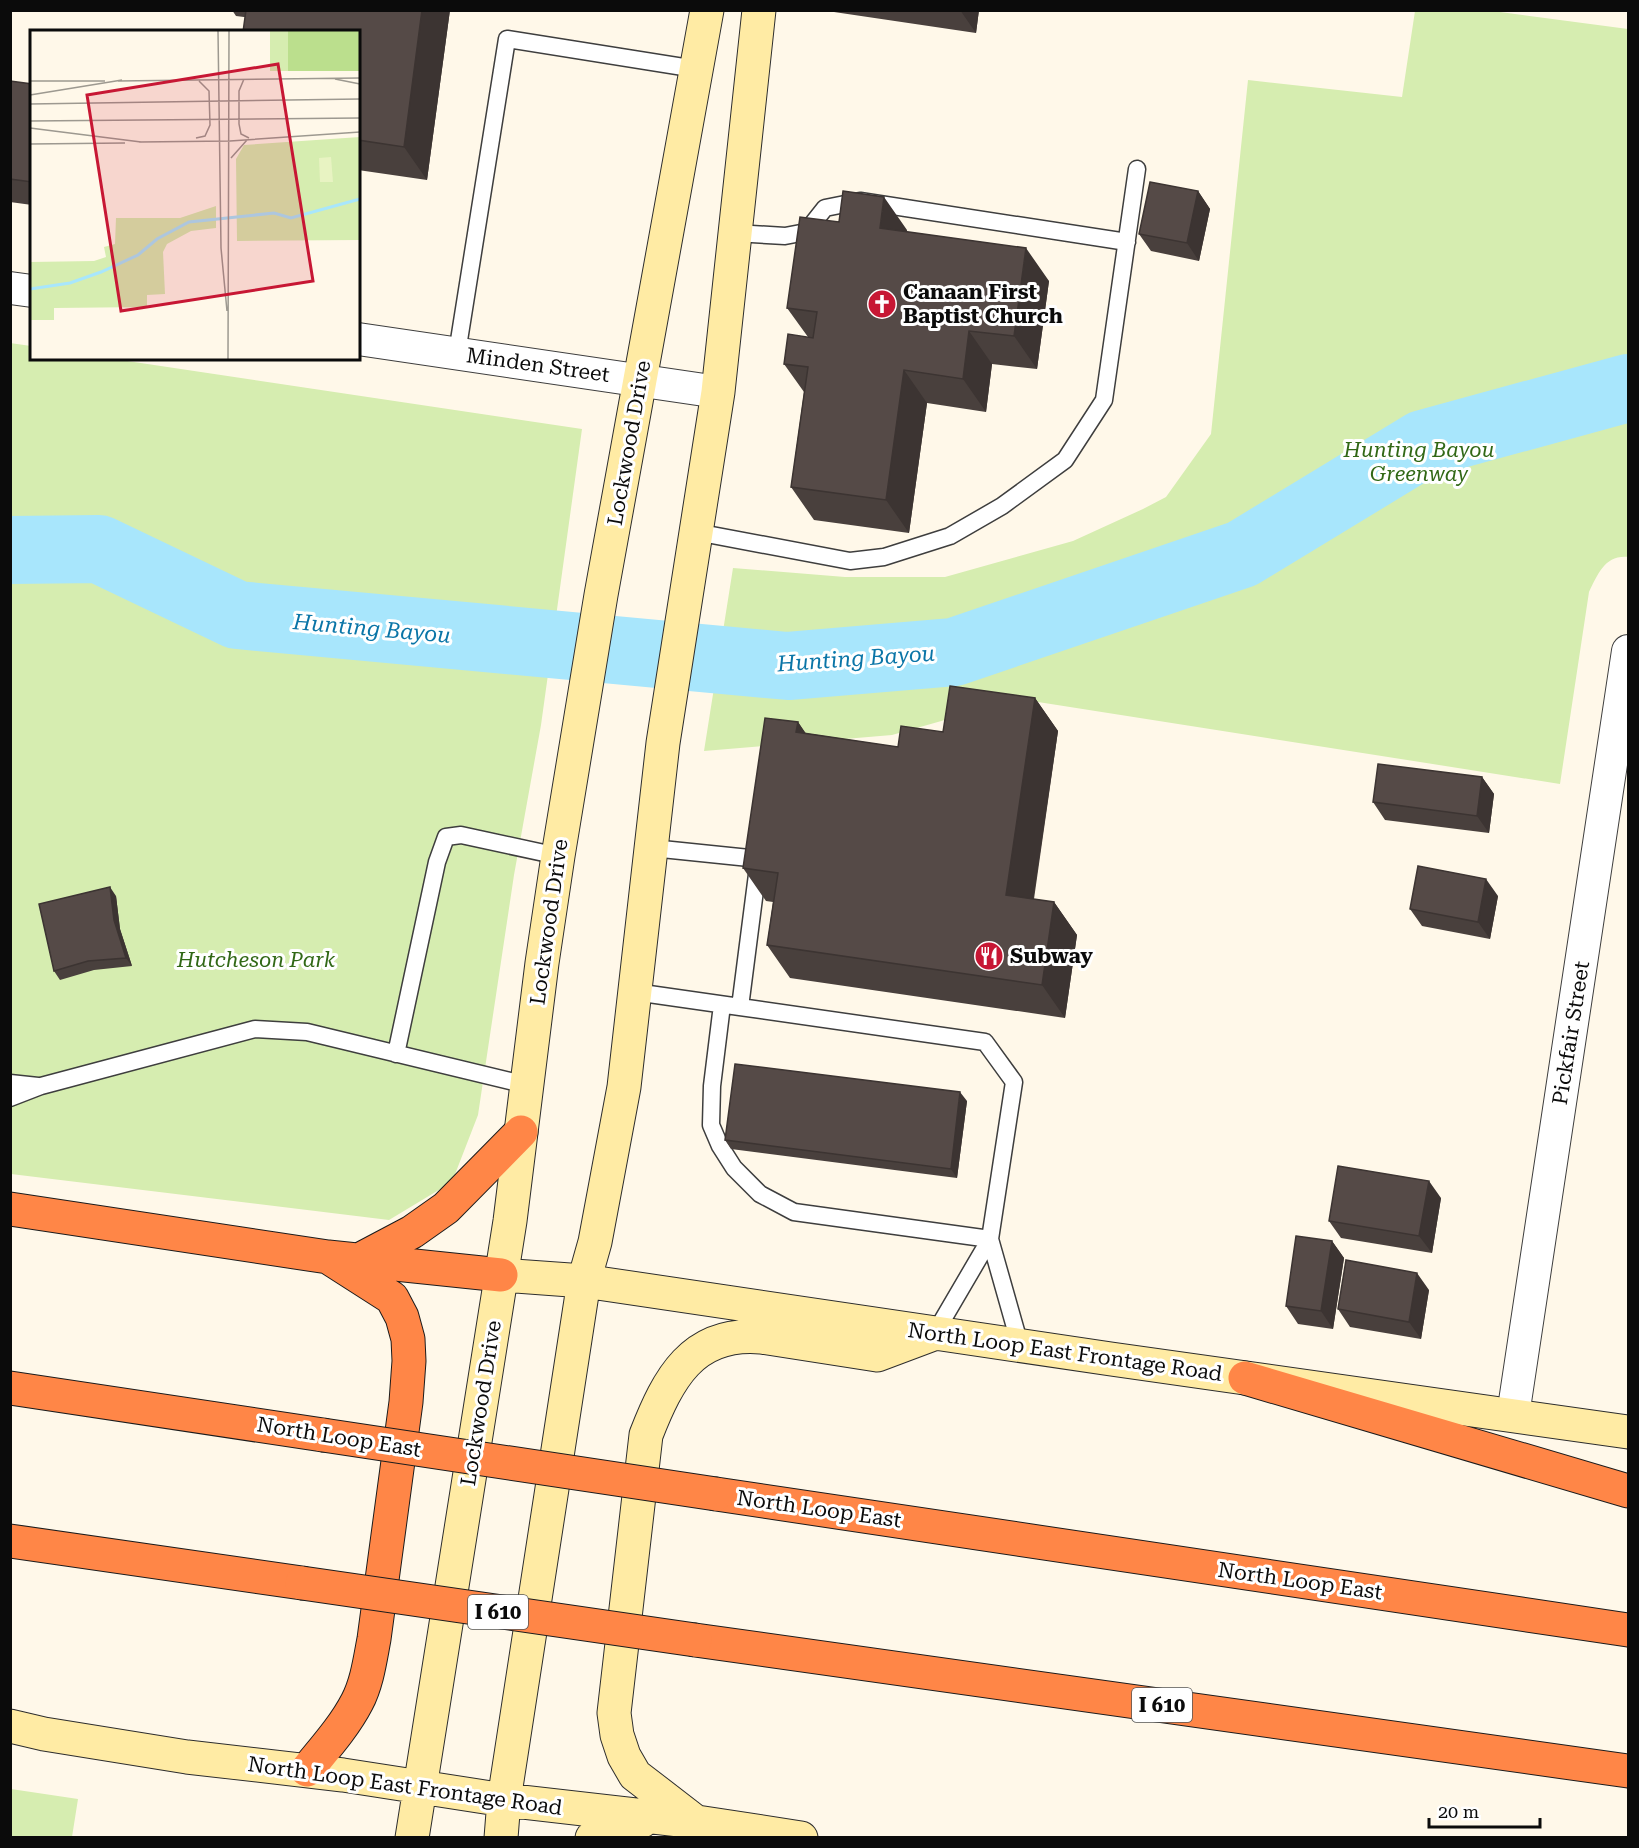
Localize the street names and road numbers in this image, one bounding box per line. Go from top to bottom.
street label: Minden Street [465,343,611,387]
street label: Lockwood Drive [603,359,655,527]
street label: Lockwood Drive [525,838,573,1006]
street label: Pickfair Street [1548,959,1594,1107]
street label: North Loop East Frontage Road [906,1318,1224,1386]
street label: Lockwood Drive [456,1319,506,1487]
street label: North Loop East [255,1412,423,1462]
street label: North Loop East [735,1486,903,1532]
street label: North Loop East [1216,1558,1384,1604]
road number: I 610 [468,1595,528,1629]
road number: I 610 [1132,1688,1192,1722]
street label: North Loop East Frontage Road [246,1752,564,1820]

